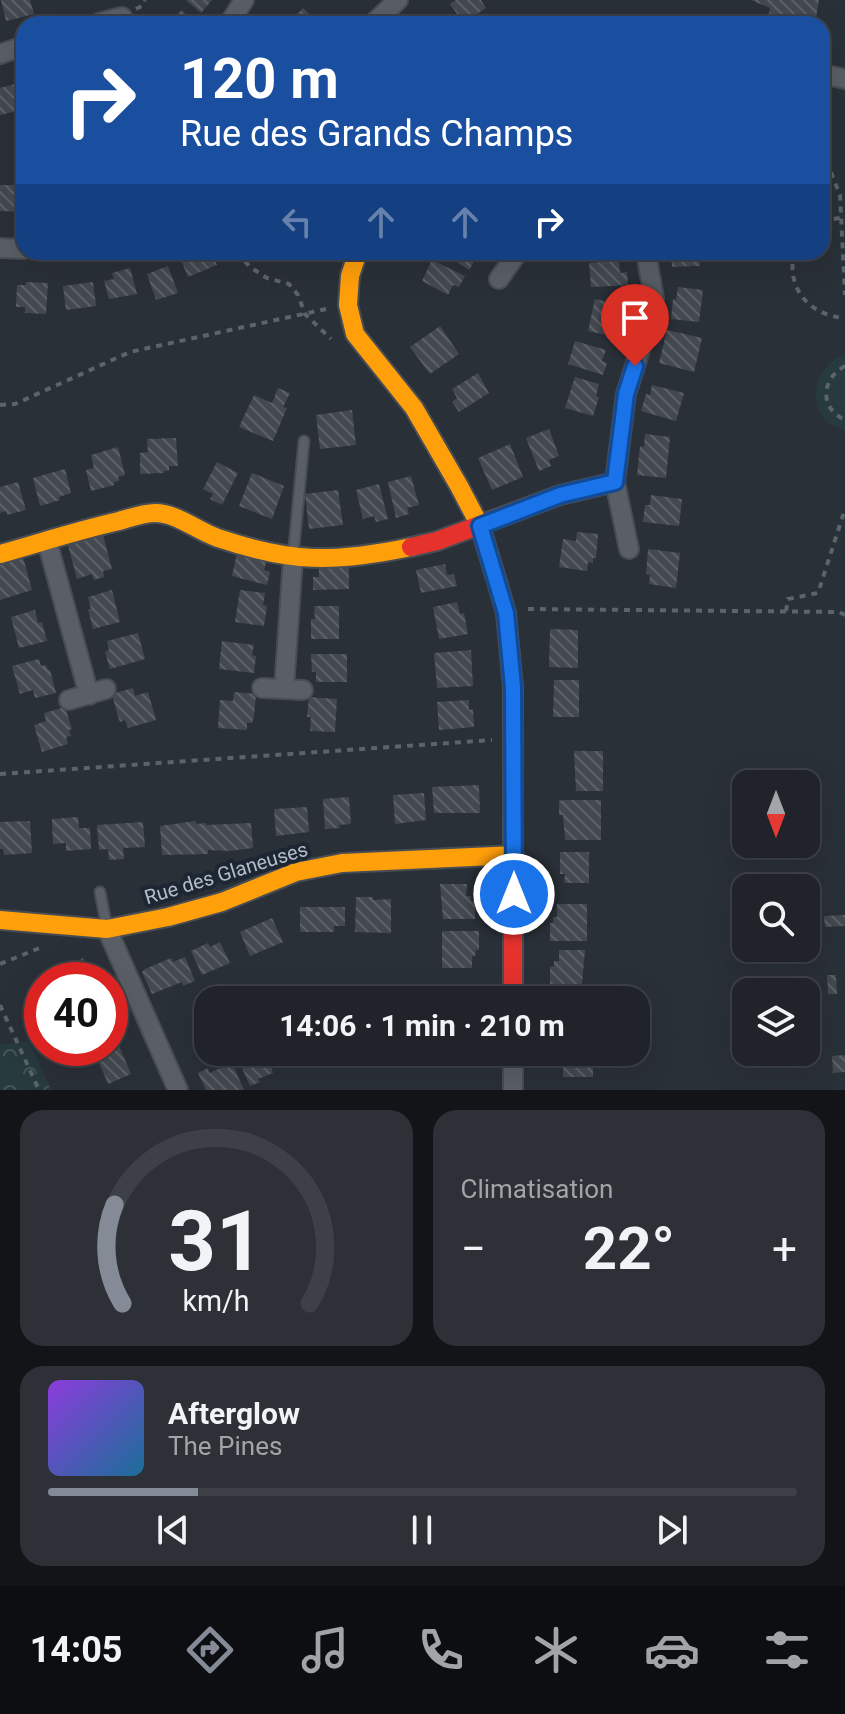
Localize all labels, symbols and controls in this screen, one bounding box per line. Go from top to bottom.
text: 120 m [180,46,339,112]
icon: right [48,48,152,152]
text: Rue des Grands Champs [180,113,573,155]
icon: left [275,200,319,244]
icon: ahead [359,200,403,244]
icon: ahead [443,200,487,244]
icon: right [527,200,571,244]
pin [601,284,669,366]
icon: arrive [613,296,657,340]
north arrow [732,770,820,858]
map controls [732,770,820,1066]
street label: Rue des Glaneuses [142,837,310,909]
position arrow [472,852,556,936]
button: search [732,874,820,962]
speed limit sign: 40 [24,962,128,1066]
button: layers [732,978,820,1066]
text: 14:06 · 1 min · 210 m [279,1008,565,1043]
text: Climatisation [461,1174,613,1204]
text: 31 [169,1193,264,1290]
text: 22° [583,1213,675,1284]
text: − [461,1223,486,1275]
text: + [772,1223,797,1275]
text: km/h [183,1284,250,1318]
text: Afterglow [168,1396,300,1431]
text: The Pines [168,1431,282,1461]
icon: previous [151,1508,195,1552]
icon: pause [400,1508,444,1552]
icon: next [650,1508,694,1552]
icon: directions [182,1622,238,1678]
icon: music [297,1622,353,1678]
icon: phone [413,1622,469,1678]
icon: climate [528,1622,584,1678]
icon: car [644,1622,700,1678]
icon: filters [759,1622,815,1678]
text: 14:05 [30,1629,122,1671]

